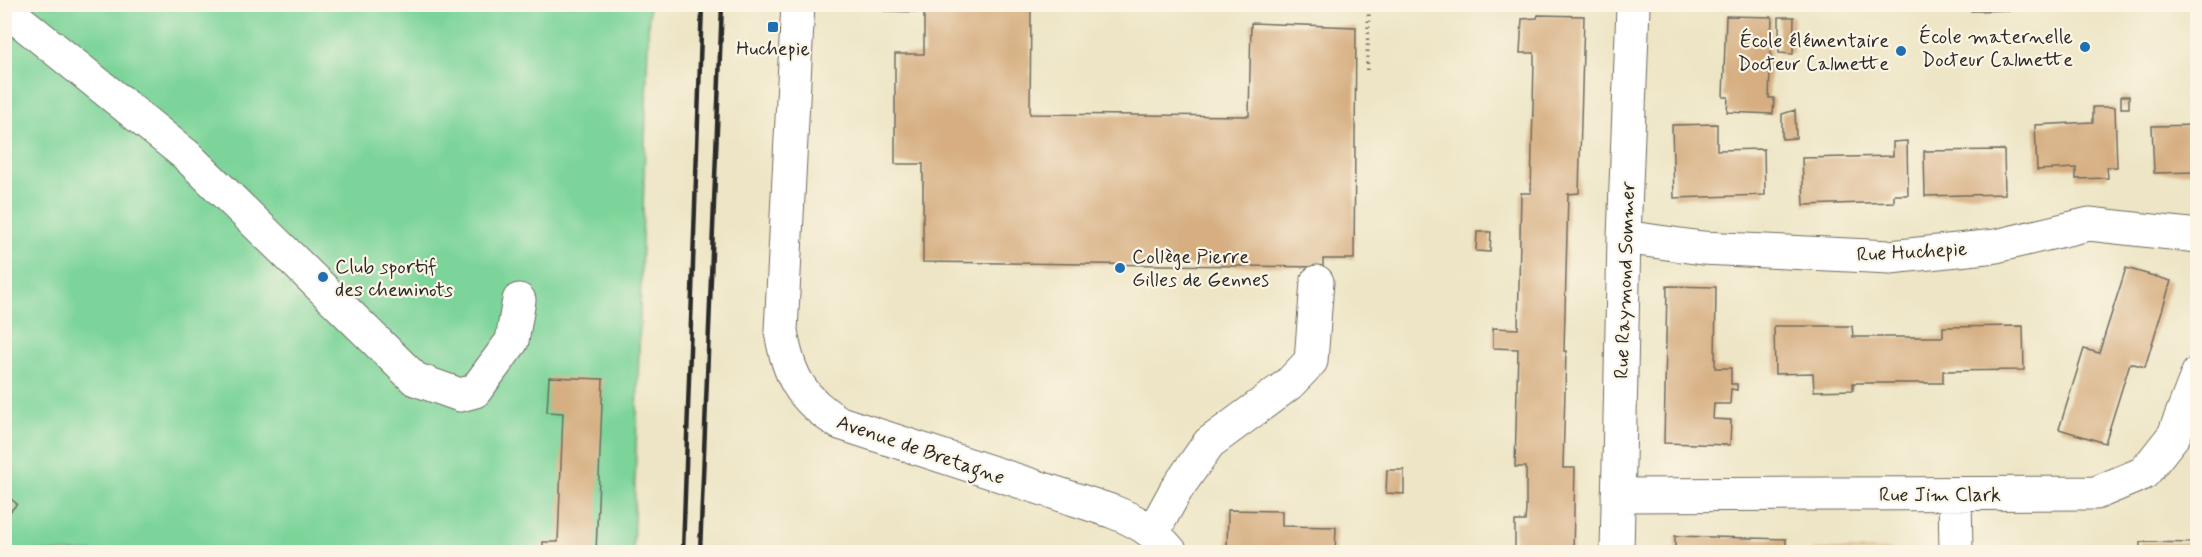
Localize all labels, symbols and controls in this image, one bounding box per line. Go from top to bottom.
marker: Huchepie [766,20,780,34]
place label: École maternelle Docteur Calmette [1919,24,2073,74]
place label: École élémentaire Docteur Calmette [1738,28,1889,78]
place label: Huchepie [736,36,810,63]
marker: École maternelle Docteur Calmette [2078,40,2092,54]
marker: École élémentaire Docteur Calmette [1894,44,1908,58]
street label: Rue Raymond Sommer [1609,180,1642,379]
street label: Rue Huchepie [1856,236,1968,269]
place label: Collège Pierre Gilles de Gennes [1132,244,1269,294]
place label: Club sportif des cheminots [335,254,453,304]
marker: Collège Pierre Gilles de Gennes [1113,261,1127,275]
marker: Club sportif des cheminots [316,270,330,284]
street label: Avenue de Bretagne [832,409,1008,494]
street label: Rue Jim Clark [1879,482,2001,509]

